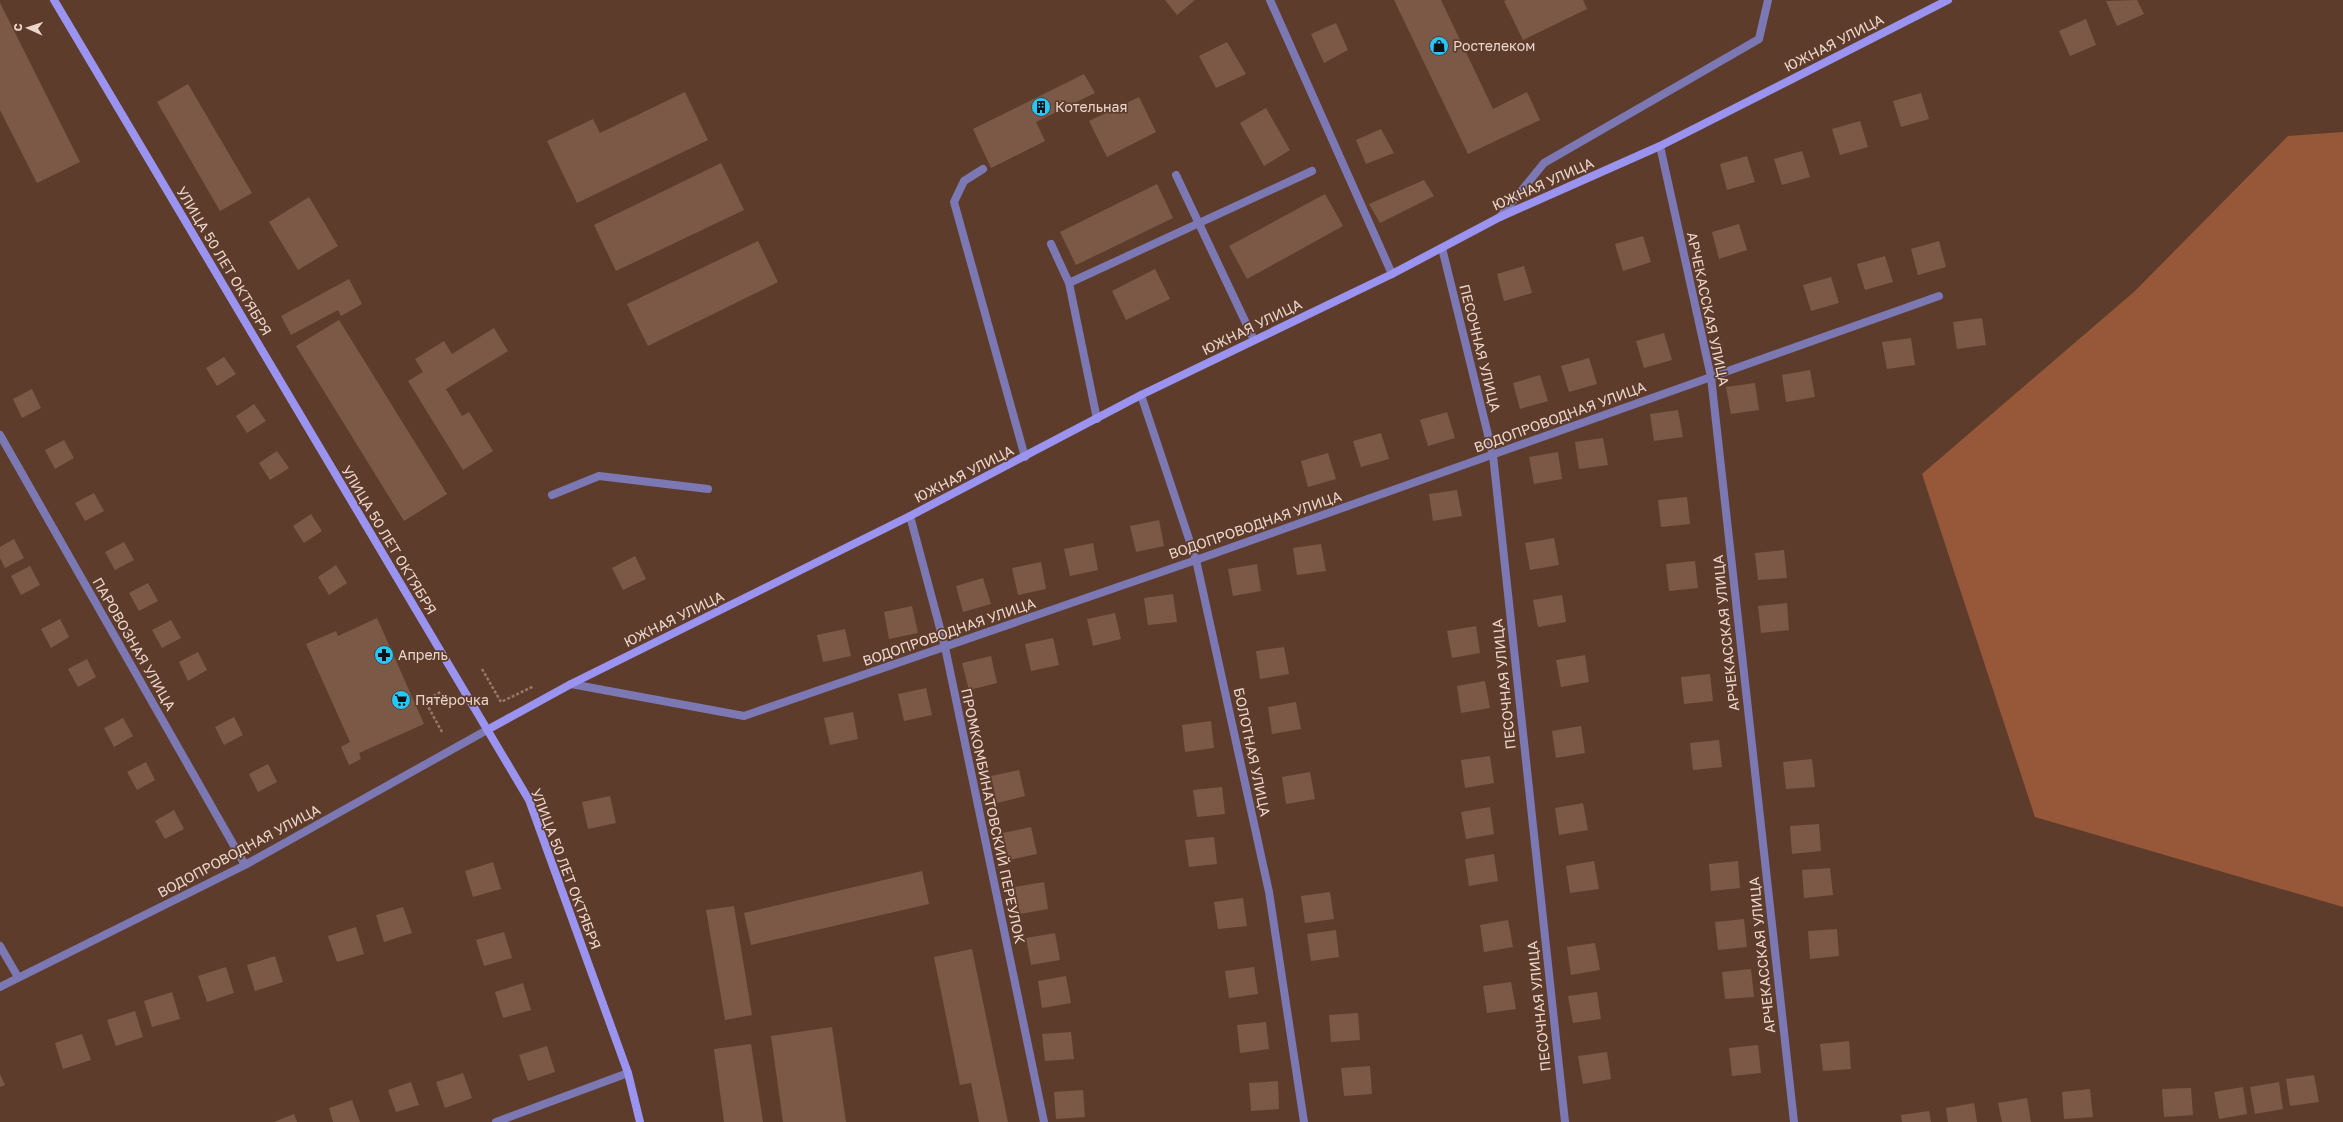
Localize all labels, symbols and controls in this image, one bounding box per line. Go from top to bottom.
north arrow [8,8,48,48]
street label: ЮЖНАЯ УЛИЦА [1781,10,1887,75]
text: С [11,23,24,32]
shop icon: Ростелеком [1428,35,1450,57]
place label: Ростелеком [1453,37,1535,54]
building icon: Котельная [1030,96,1052,118]
place label: Котельная [1055,98,1127,115]
street label: ЮЖНАЯ УЛИЦА [1489,153,1597,214]
street label: УЛИЦА 50 ЛЕТ ОКТЯБРЯ [173,183,276,338]
street label: АРЧЕКАССКАЯ УЛИЦА [1684,230,1733,388]
street label: ПЕСОЧНАЯ УЛИЦА [1456,282,1505,414]
street label: ЮЖНАЯ УЛИЦА [1199,295,1305,358]
street label: ВОДОПРОВОДНАЯ УЛИЦА [1471,377,1649,456]
street label: ЮЖНАЯ УЛИЦА [911,441,1017,506]
street label: УЛИЦА 50 ЛЕТ ОКТЯБРЯ [338,462,441,617]
street label: ВОДОПРОВОДНАЯ УЛИЦА [1166,487,1344,562]
street label: АРЧЕКАССКАЯ УЛИЦА [1709,554,1742,712]
street label: ПАРОВОЗНАЯ УЛИЦА [89,574,180,714]
street label: ЮЖНАЯ УЛИЦА [621,587,727,650]
street label: ВОДОПРОВОДНАЯ УЛИЦА [860,594,1038,669]
street label: ПЕСОЧНАЯ УЛИЦА [1488,617,1519,750]
pharmacy icon: Апрель [373,644,395,666]
place label: Апрель [398,646,448,663]
street label: БОЛОТНАЯ УЛИЦА [1231,686,1275,818]
street label: ПРОМКОМБИНАТОВСКИЙ ПЕРЕУЛОК [958,687,1029,945]
supermarket icon: Пятёрочка [390,689,412,711]
place label: Пятёрочка [415,691,489,708]
street label: УЛИЦА 50 ЛЕТ ОКТЯБРЯ [528,786,605,952]
street label: ВОДОПРОВОДНАЯ УЛИЦА [154,800,324,901]
street label: АРЧЕКАССКАЯ УЛИЦА [1745,876,1778,1034]
street label: ПЕСОЧНАЯ УЛИЦА [1523,939,1554,1072]

